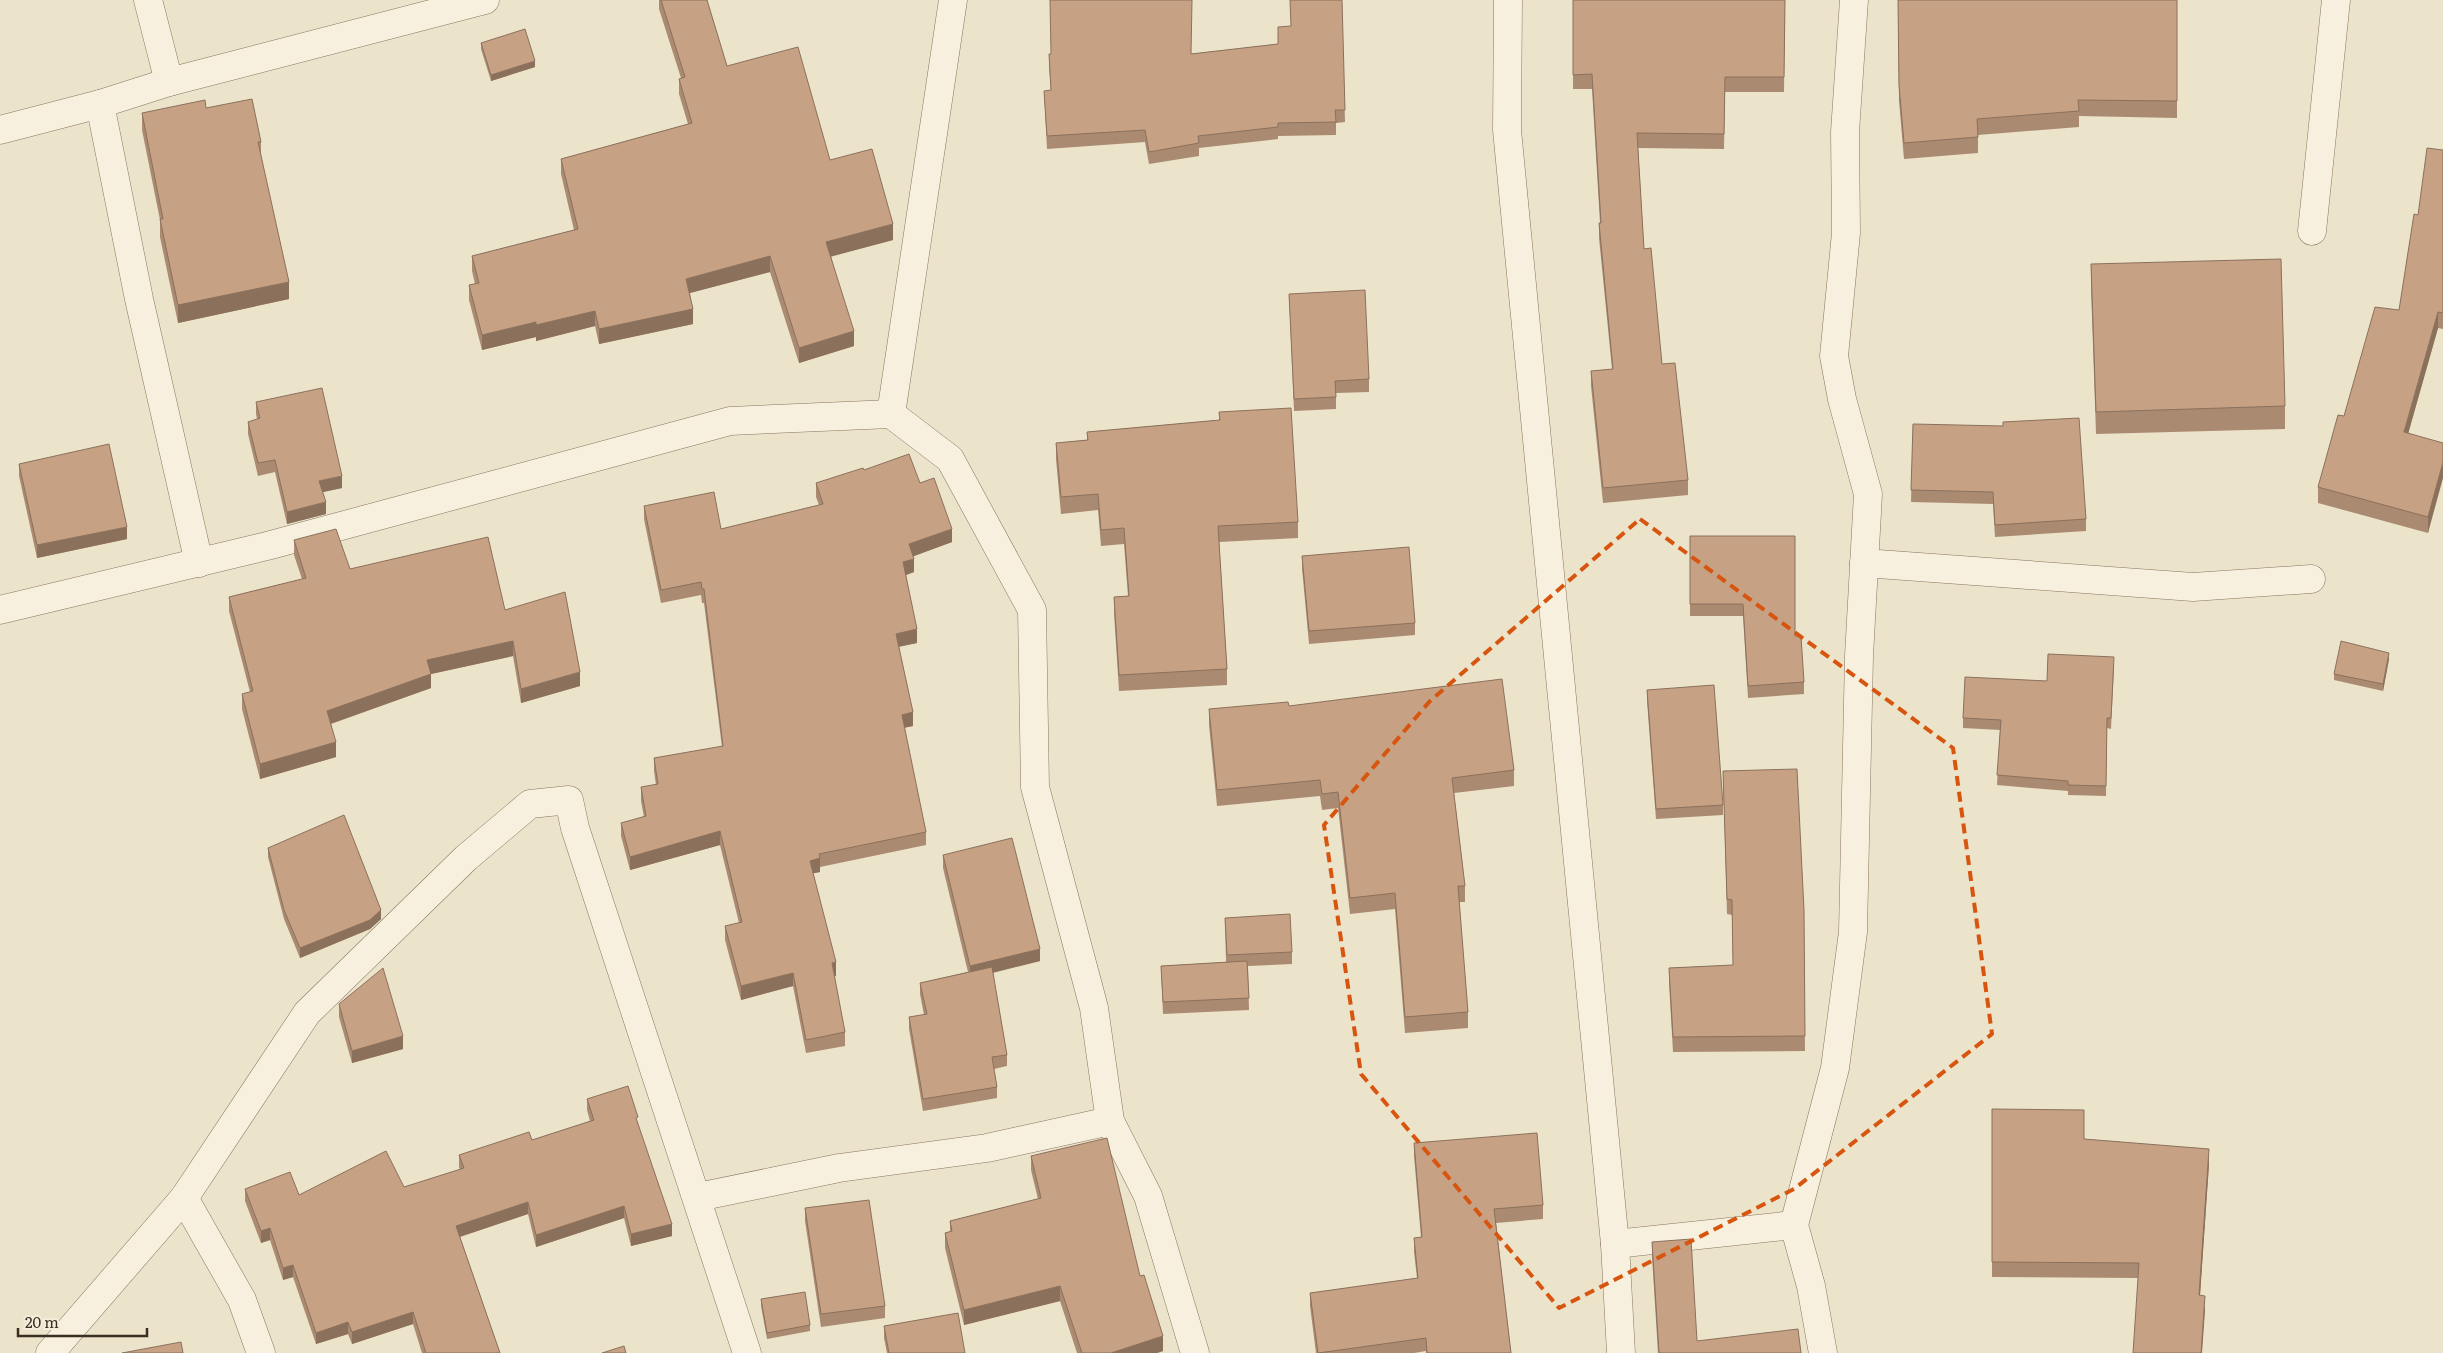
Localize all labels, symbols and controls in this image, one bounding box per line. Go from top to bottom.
scale bar [18,1306,146,1338]
text: 20 m [25,1310,59,1333]

